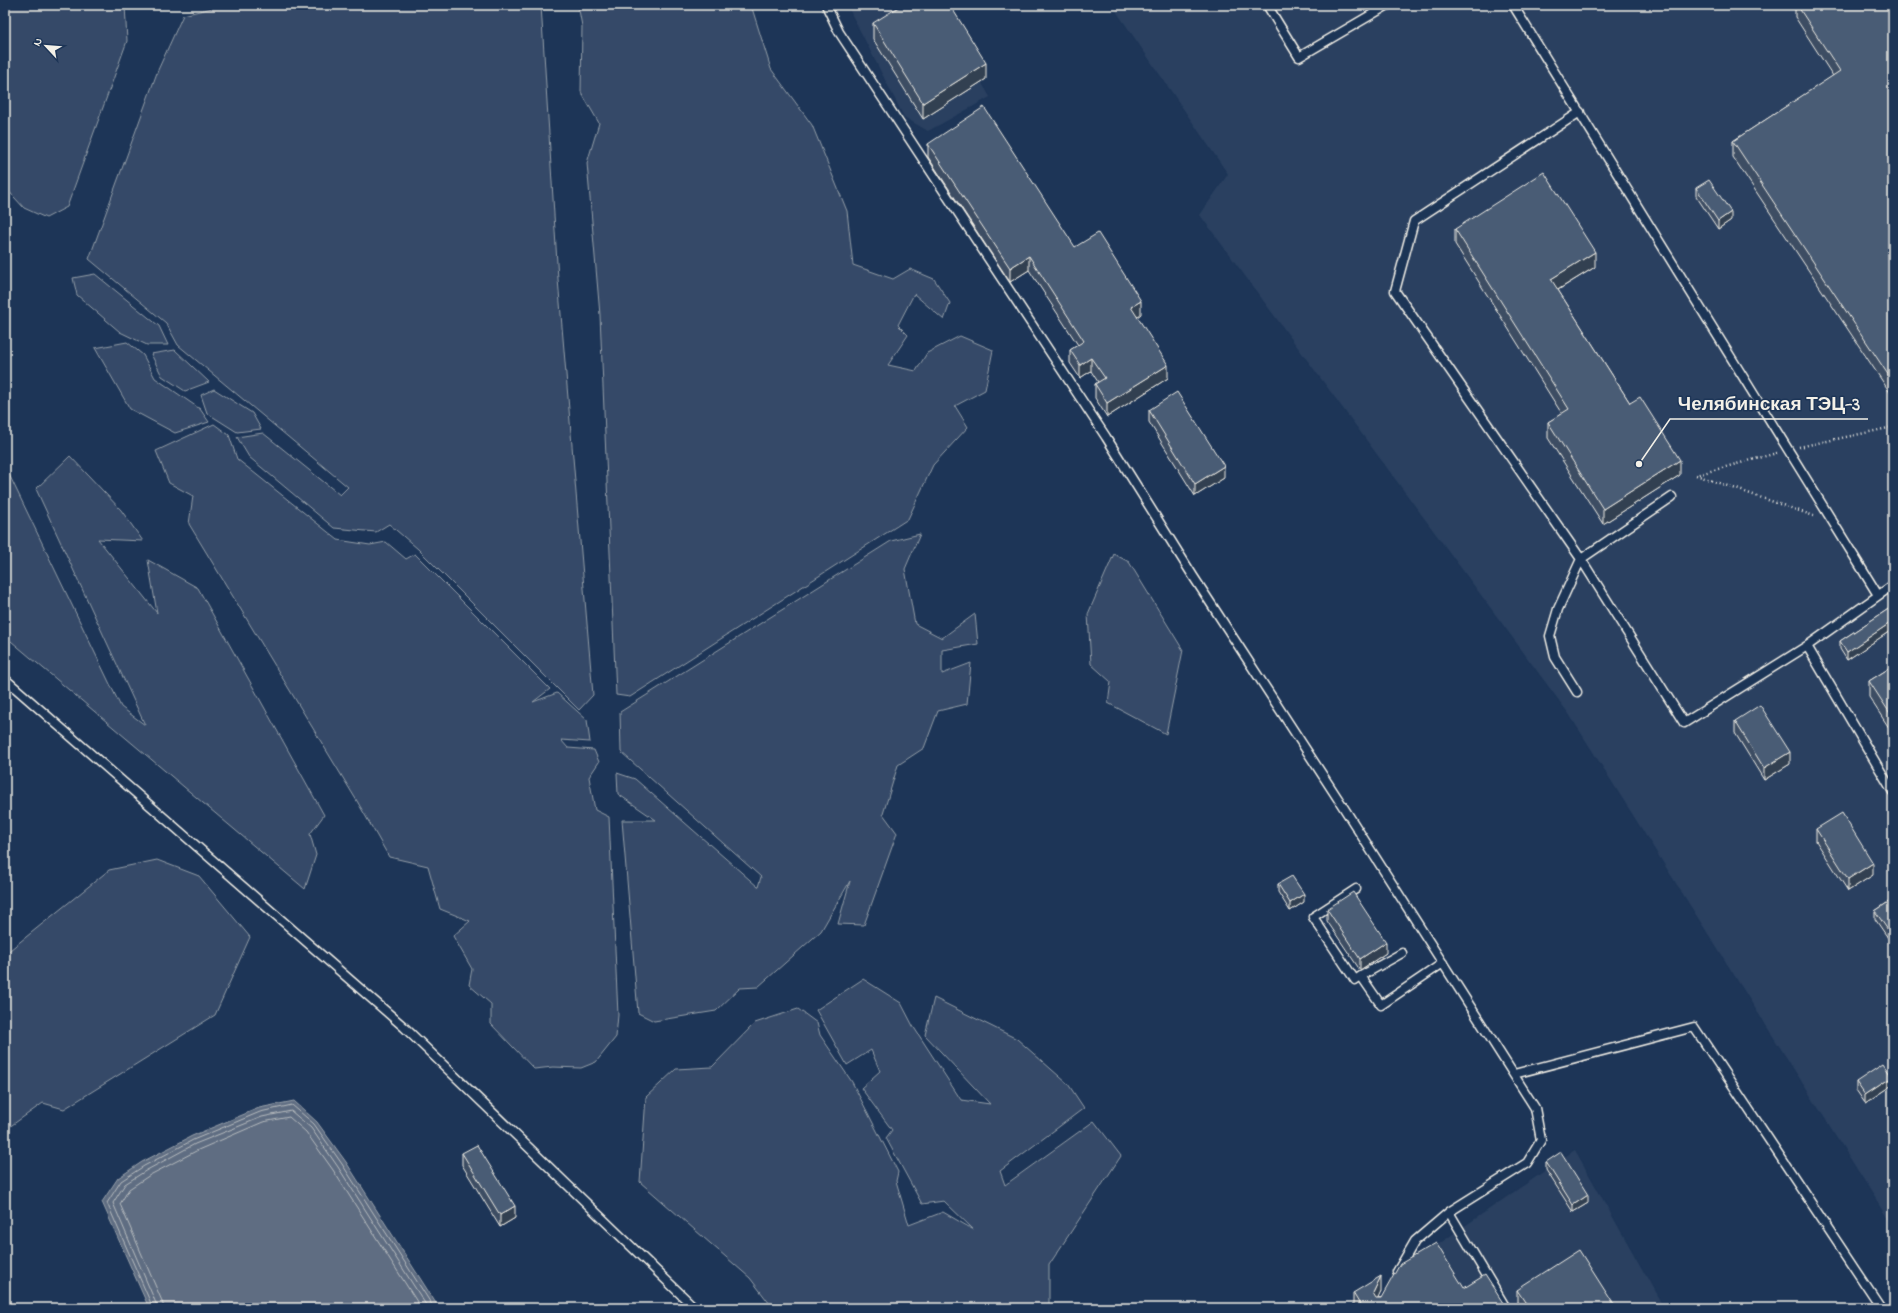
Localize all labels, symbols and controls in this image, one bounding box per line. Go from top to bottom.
north arrow [26,26,66,66]
text: N [29,35,47,49]
callout: Челябинская ТЭЦ-3 [1670,388,1868,419]
text: Челябинская ТЭЦ-3 [1678,392,1860,419]

